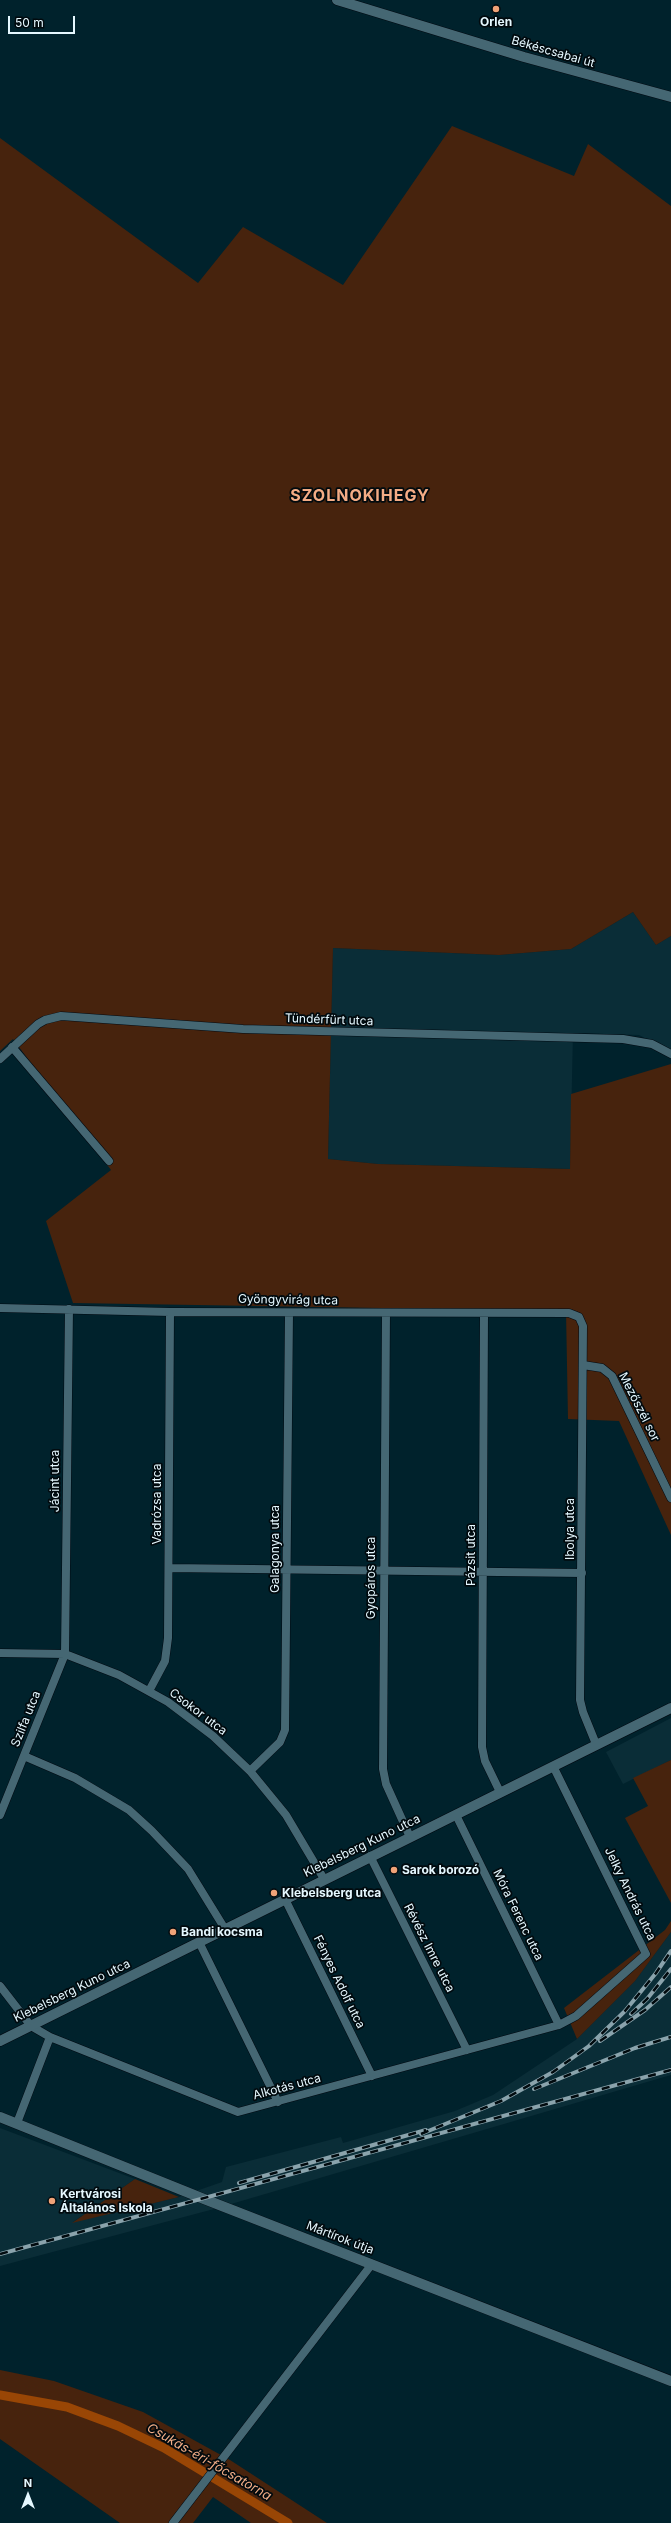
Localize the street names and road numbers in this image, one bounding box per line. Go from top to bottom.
street label: Békéscsabai út [510,33,596,71]
street label: Tündérfürt utca [285,1011,373,1029]
street label: Gyöngyvirág utca [238,1292,338,1308]
street label: Mezőszél sor [615,1370,663,1444]
street label: Jácint utca [48,1450,62,1512]
street label: Vadrózsa utca [150,1464,164,1544]
street label: Ibolya utca [563,1498,577,1560]
street label: Galagonya utca [268,1505,282,1593]
street label: Pázsit utca [464,1524,478,1586]
street label: Gyopáros utca [364,1537,378,1619]
street label: Csokor utca [166,1686,230,1738]
street label: Szilfa utca [8,1689,44,1749]
street label: Klebelsberg Kuno utca [301,1811,423,1881]
street label: Jelky András utca [601,1845,659,1943]
street label: Móra Ferenc utca [490,1867,546,1963]
street label: Révész Imre utca [401,1901,457,1995]
street label: Fényes Adolf utca [310,1933,368,2031]
street label: Klebelsberg Kuno utca [11,1956,133,2026]
street label: Alkotás utca [251,2071,323,2103]
street label: Mártírok útja [304,2218,376,2258]

